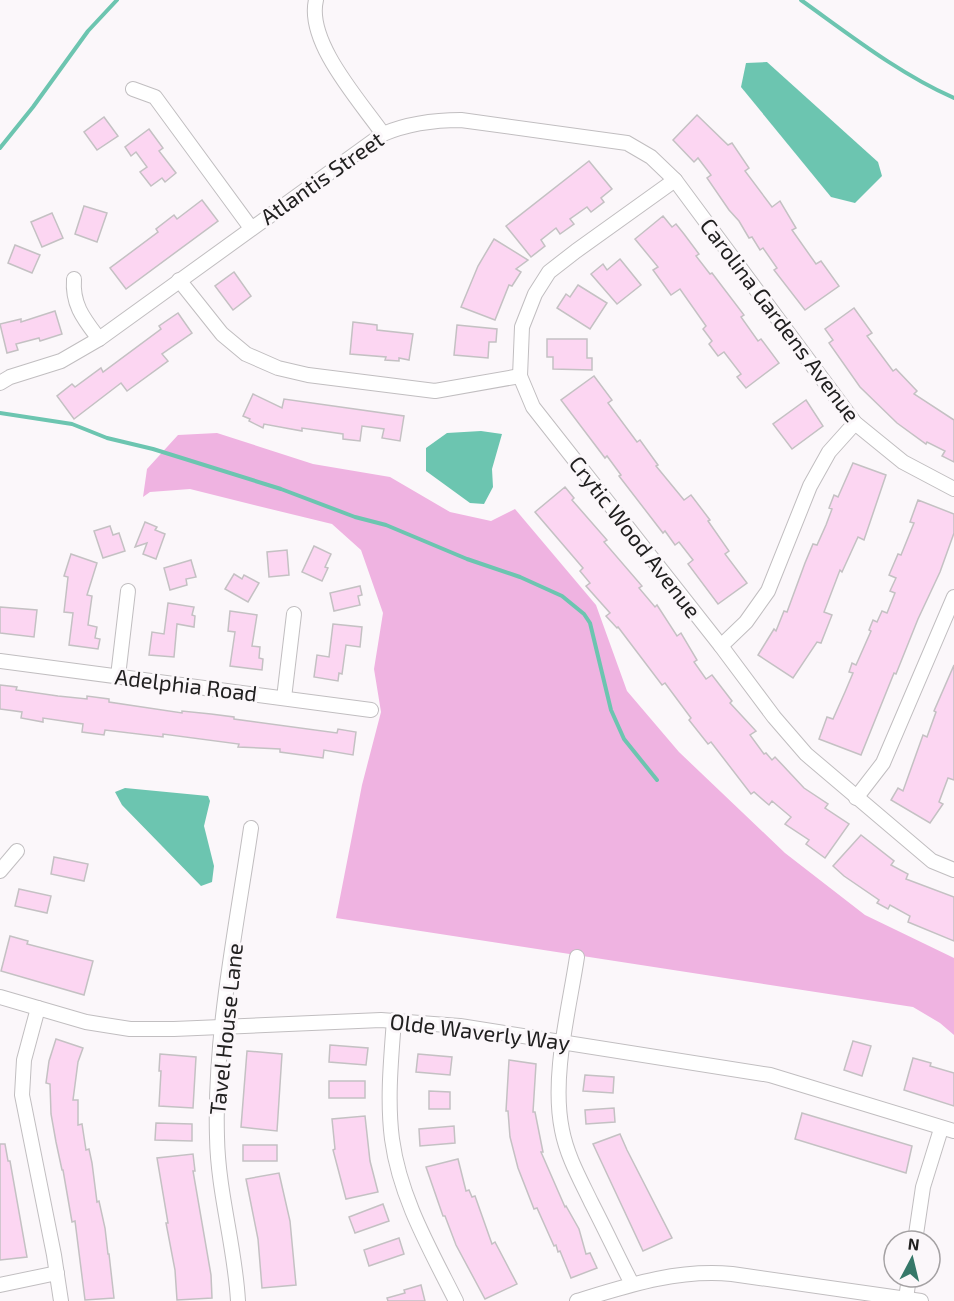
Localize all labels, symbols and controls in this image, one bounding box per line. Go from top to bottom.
street label: Atlantis Street [255,125,388,229]
street label: Carolina Gardens Avenue [696,212,866,426]
street label: Crytic Wood Avenue [564,450,707,623]
street label: Adelphia Road [113,662,259,706]
street label: Tavel House Lane [203,942,247,1116]
street label: Olde Waverly Way [389,1007,572,1055]
north arrow [882,1229,942,1289]
text: N [907,1233,921,1254]

